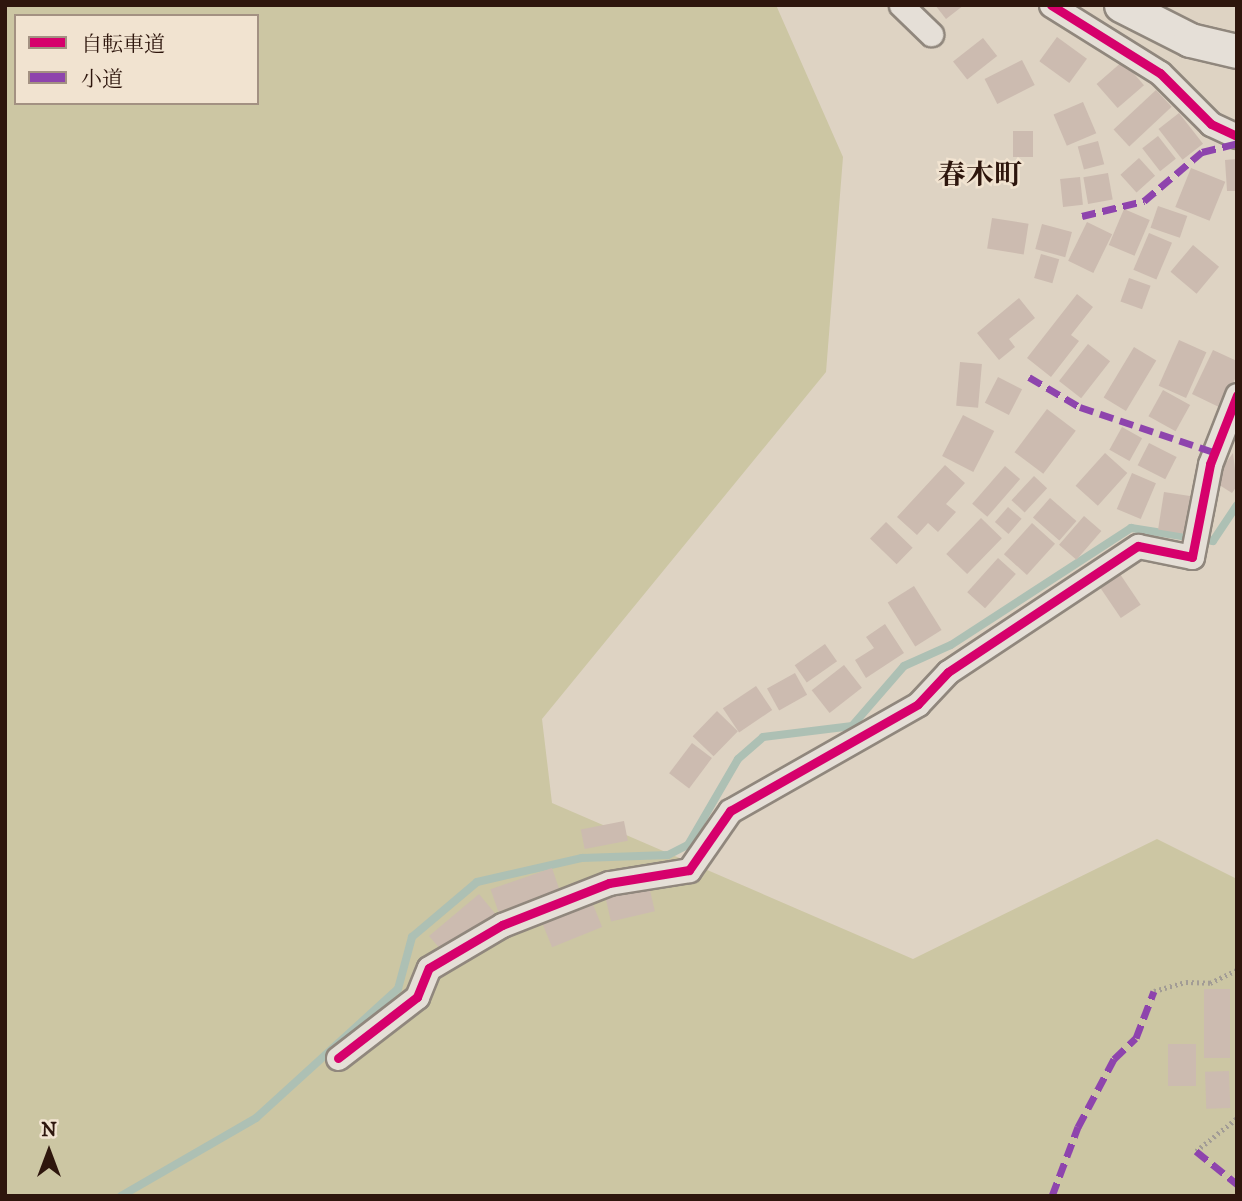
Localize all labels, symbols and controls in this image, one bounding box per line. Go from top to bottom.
legend [14,14,259,105]
text: 自転車道 [81,32,165,58]
text: 小道 [81,67,123,93]
district label: 春木町 [938,159,1022,193]
north arrow [14,1117,84,1187]
text: N [41,1119,57,1142]

